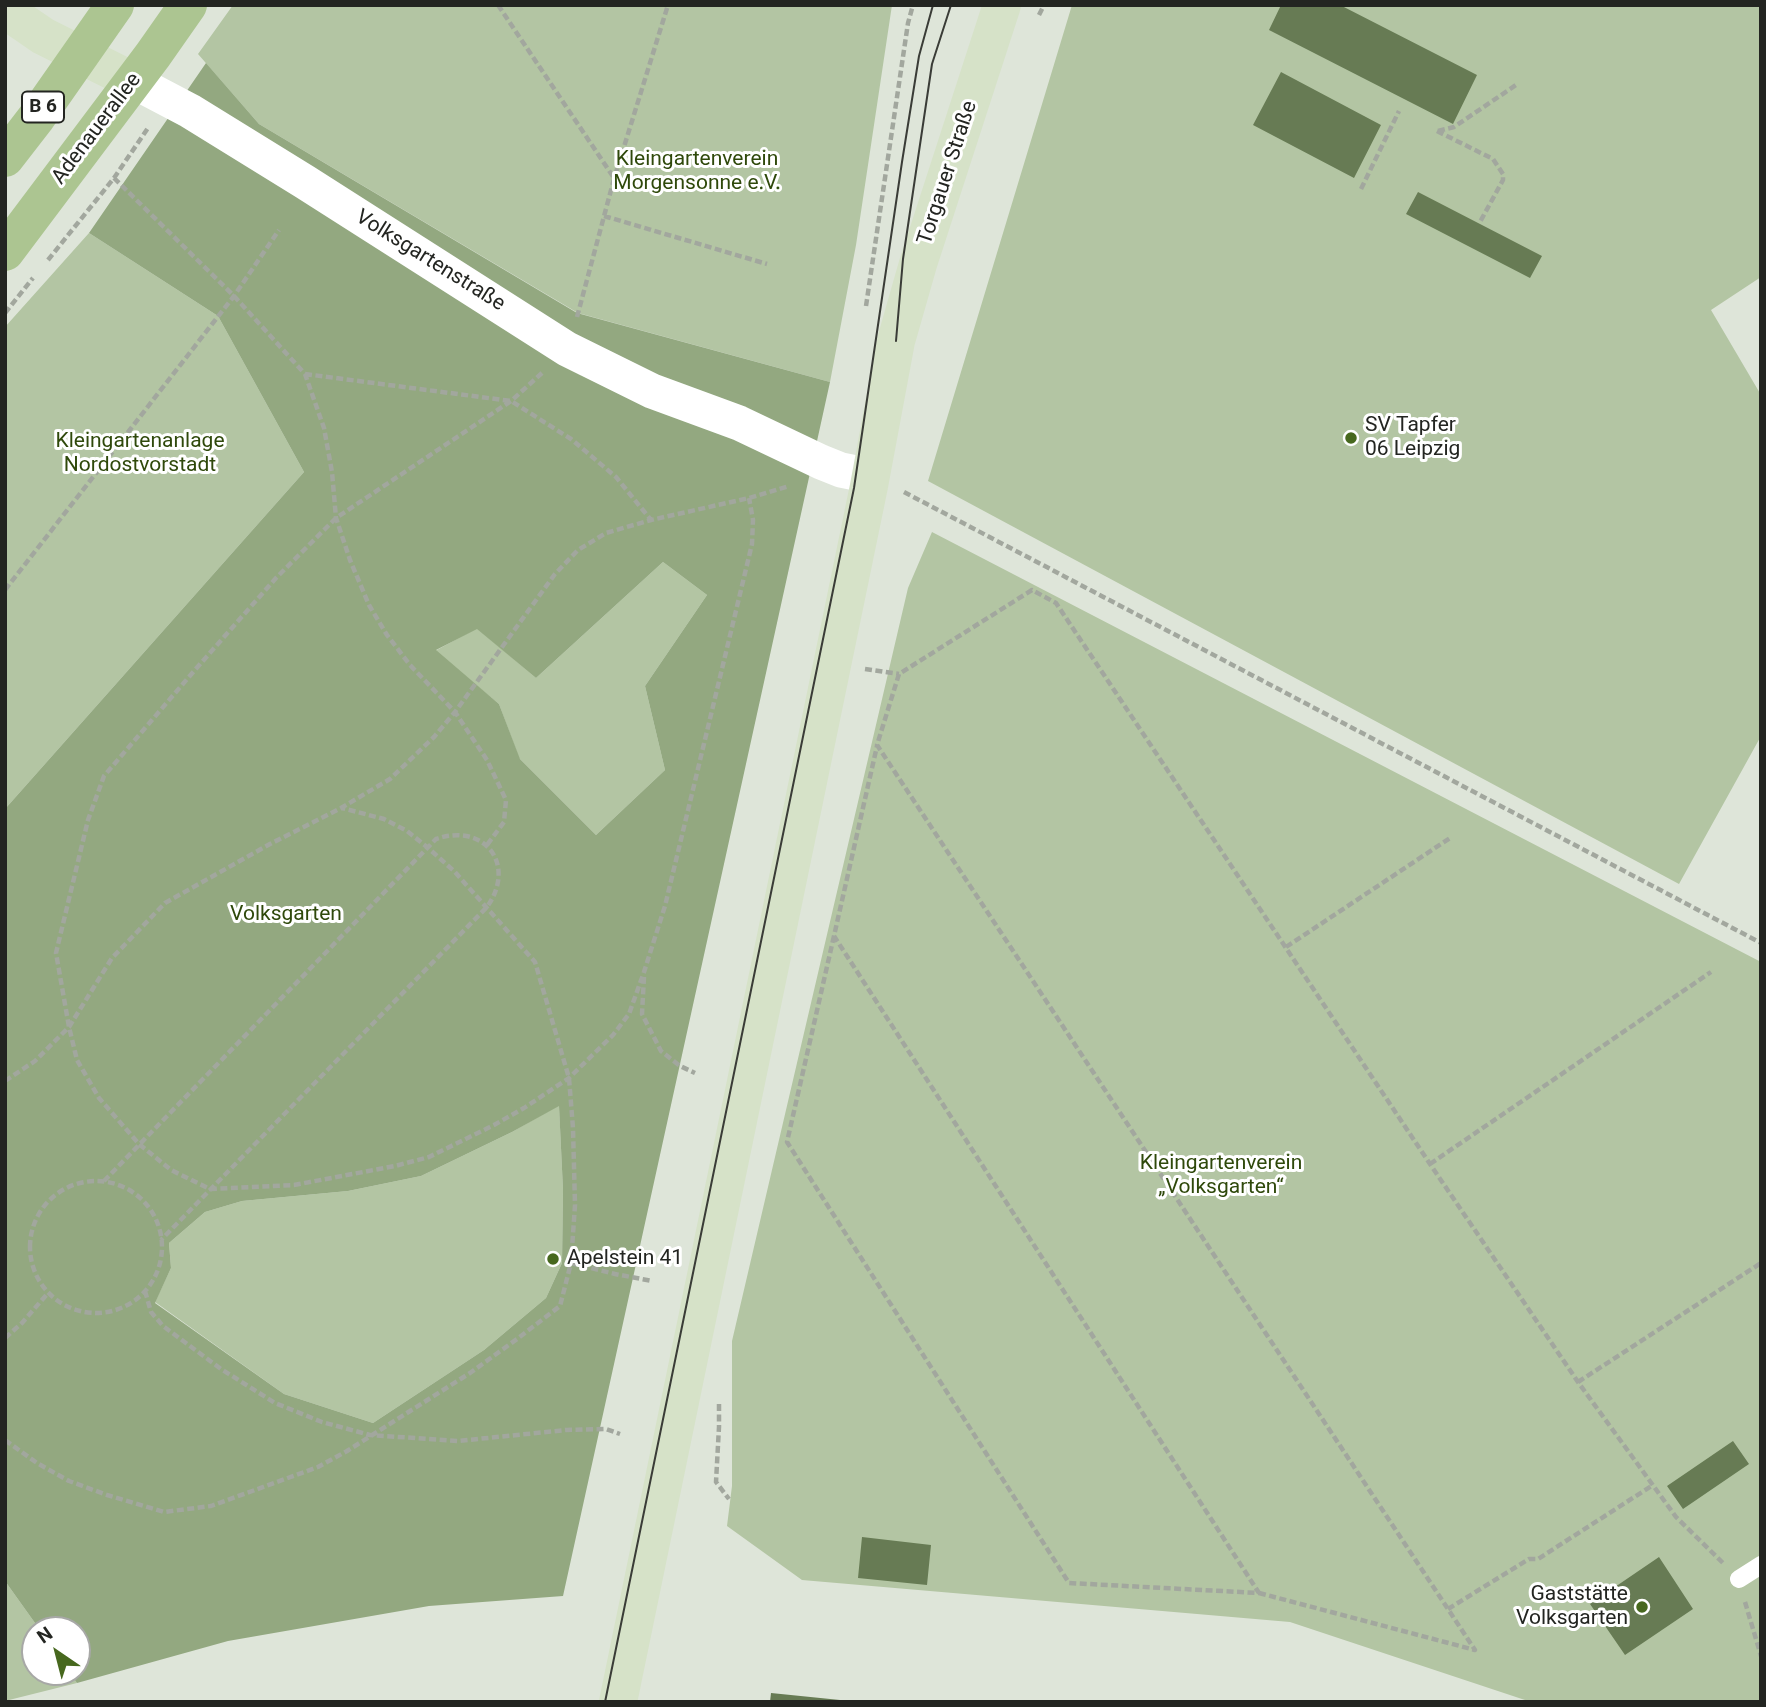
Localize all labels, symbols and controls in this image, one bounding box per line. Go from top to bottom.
street label: Adenauerallee [47,68,147,190]
road number: B 6 [22,92,64,122]
street label: Torgauer Straße [913,98,983,248]
park label: Kleingartenverein Morgensonne e.V. [613,147,781,197]
street label: Volksgartenstraße [351,205,509,317]
place label: SV Tapfer 06 Leipzig [1365,413,1460,463]
park label: Kleingartenanlage Nordostvorstadt [55,429,225,479]
marker: SV Tapfer 06 Leipzig [1343,430,1359,446]
park label: Volksgarten [230,902,342,928]
park label: Kleingartenverein „Volksgarten“ [1140,1151,1302,1201]
place label: Apelstein 41 [567,1246,683,1272]
marker: Apelstein 41 [545,1251,561,1267]
place label: Gaststätte Volksgarten [1516,1582,1628,1632]
marker: Gaststätte Volksgarten [1634,1599,1650,1615]
north arrow [21,1616,91,1686]
text: N [33,1622,57,1648]

